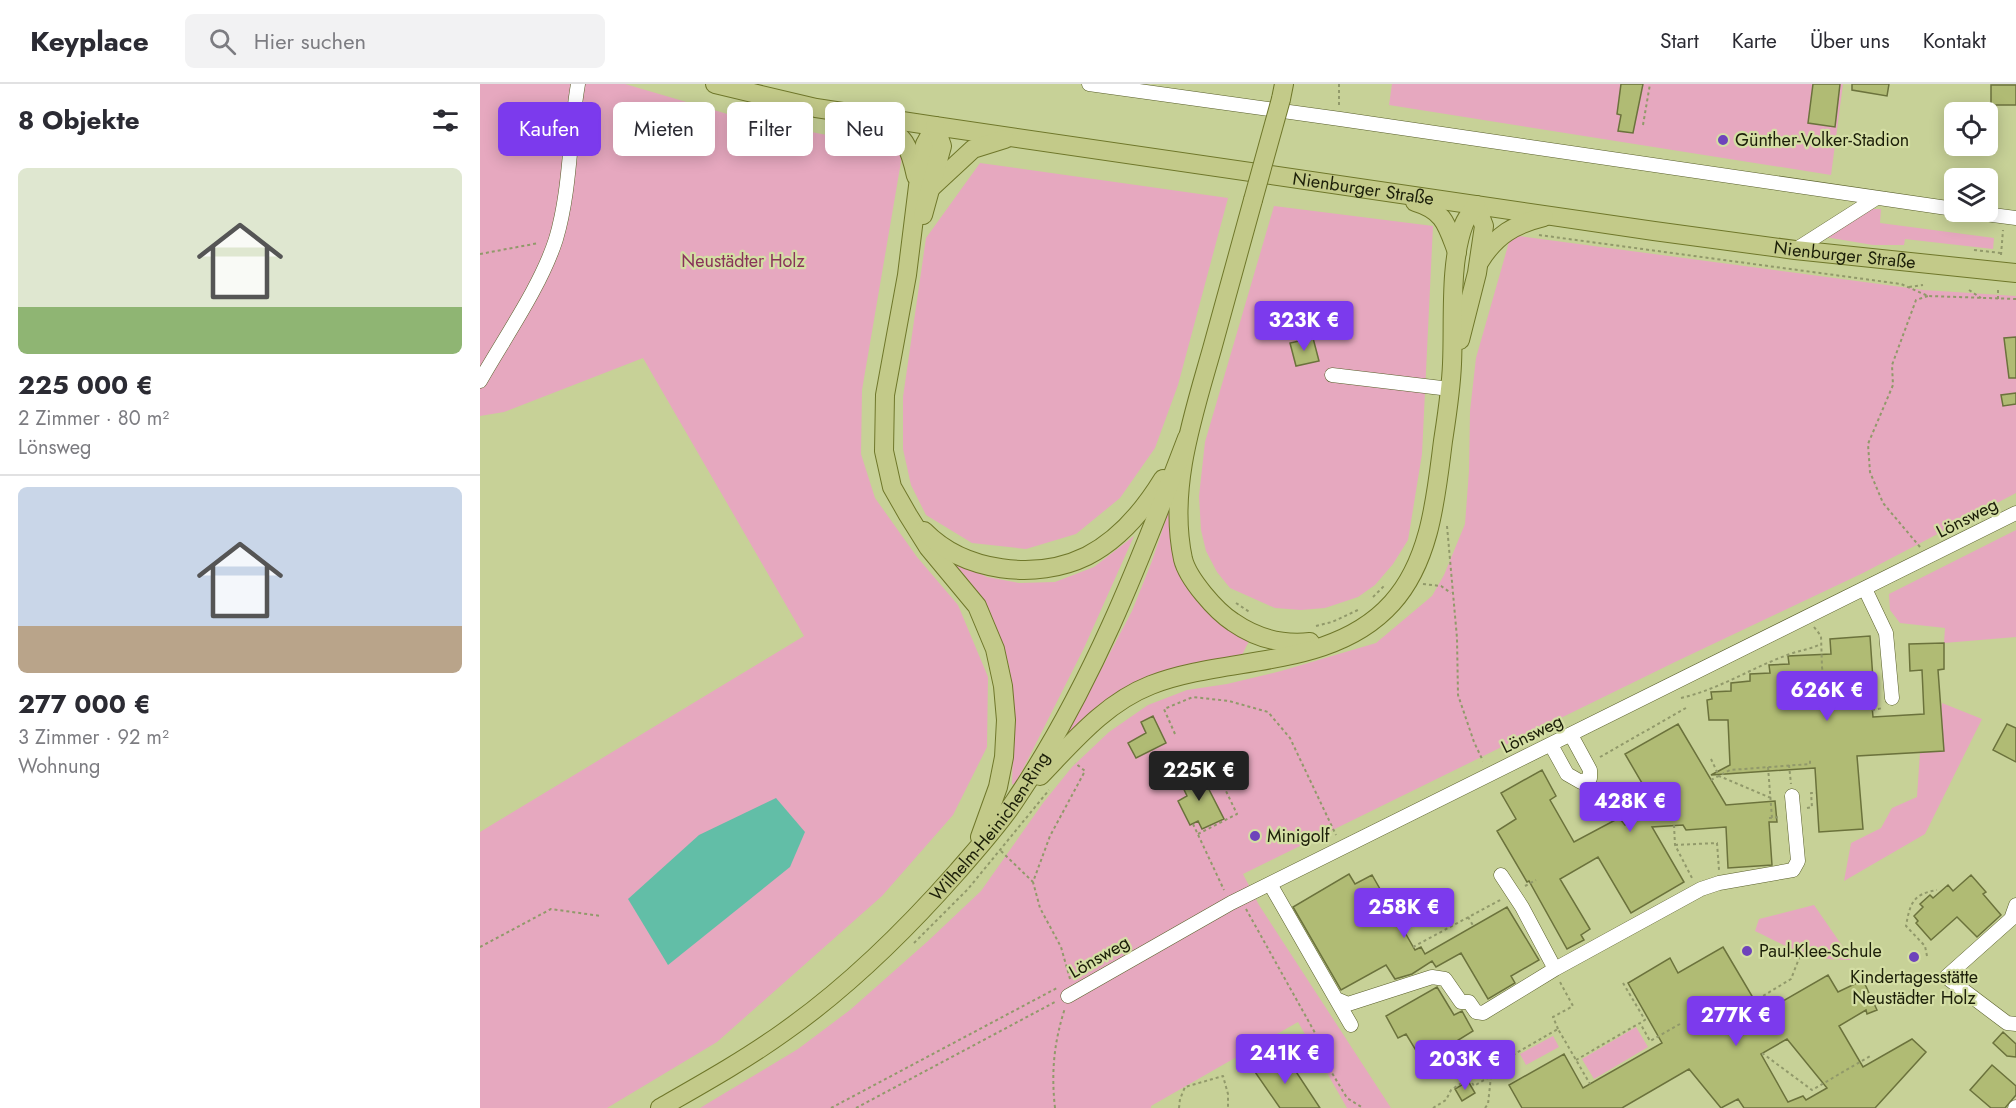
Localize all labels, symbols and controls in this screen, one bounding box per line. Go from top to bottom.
search box [185,14,605,68]
text: Keyplace [30,21,149,62]
icon: search [206,25,239,58]
text: Hier suchen [254,25,366,57]
text: Start [1660,26,1699,56]
text: Karte [1732,26,1777,56]
text: Über uns [1810,26,1890,56]
text: Kontakt [1923,26,1986,56]
text: 8 Objekte [18,101,140,139]
chip: Kaufen [498,102,601,156]
chip: Mieten [613,102,715,156]
chip: Filter [727,102,813,156]
chip: Neu [825,102,905,156]
map controls [1944,102,1998,222]
button: locate [1944,102,1998,156]
icon: filters [429,104,462,137]
place label: Günther-Volker-Stadion [1735,127,1909,153]
marker: Günther-Volker-Stadion [1716,133,1730,147]
street label: Nienburger Straße [1291,165,1436,212]
button: layers [1944,168,1998,222]
icon: home [186,207,294,315]
street label: Nienburger Straße [1772,234,1917,275]
park label: Neustädter Holz [681,248,805,274]
pin: 323K € [1255,301,1353,352]
text: 323K € [1268,306,1340,335]
text: 225 000 € [18,366,153,404]
text: 2 Zimmer · 80 m² [18,404,169,433]
text: Lönsweg [18,433,91,462]
street label: Lönsweg [1932,491,2002,545]
icon: home [186,526,294,634]
pin: 626K € [1778,671,1876,722]
text: 626K € [1791,676,1863,705]
text: 277 000 € [18,685,151,723]
street label: Lönsweg [1497,708,1567,760]
text: 3 Zimmer · 92 m² [18,723,169,752]
street label: Wilhelm-Heinichen-Ring [924,747,1056,907]
pin: 225K € [1150,751,1248,802]
text: Wohnung [18,752,101,781]
text: 225K € [1163,756,1235,785]
pin: 428K € [1581,782,1679,833]
text: 428K € [1594,787,1666,816]
place label: Minigolf [1267,823,1331,849]
marker: Minigolf [1248,829,1262,843]
pin: 258K € [1355,888,1453,939]
text: 258K € [1368,893,1440,922]
street label: Lönsweg [1064,929,1134,985]
place label: Paul-Klee-Schule [1759,938,1882,964]
marker: Paul-Klee-Schule [1740,944,1754,958]
marker: Kindertagesstätte Neustädter Holz [1907,950,1921,964]
place label: Kindertagesstätte Neustädter Holz [1850,964,1978,1011]
pin: 277K € [1687,996,1785,1047]
text: 277K € [1701,1001,1771,1030]
pin: 241K € [1236,1034,1334,1085]
text: 241K € [1250,1039,1320,1068]
pin: 203K € [1416,1040,1514,1091]
text: 203K € [1429,1045,1501,1074]

